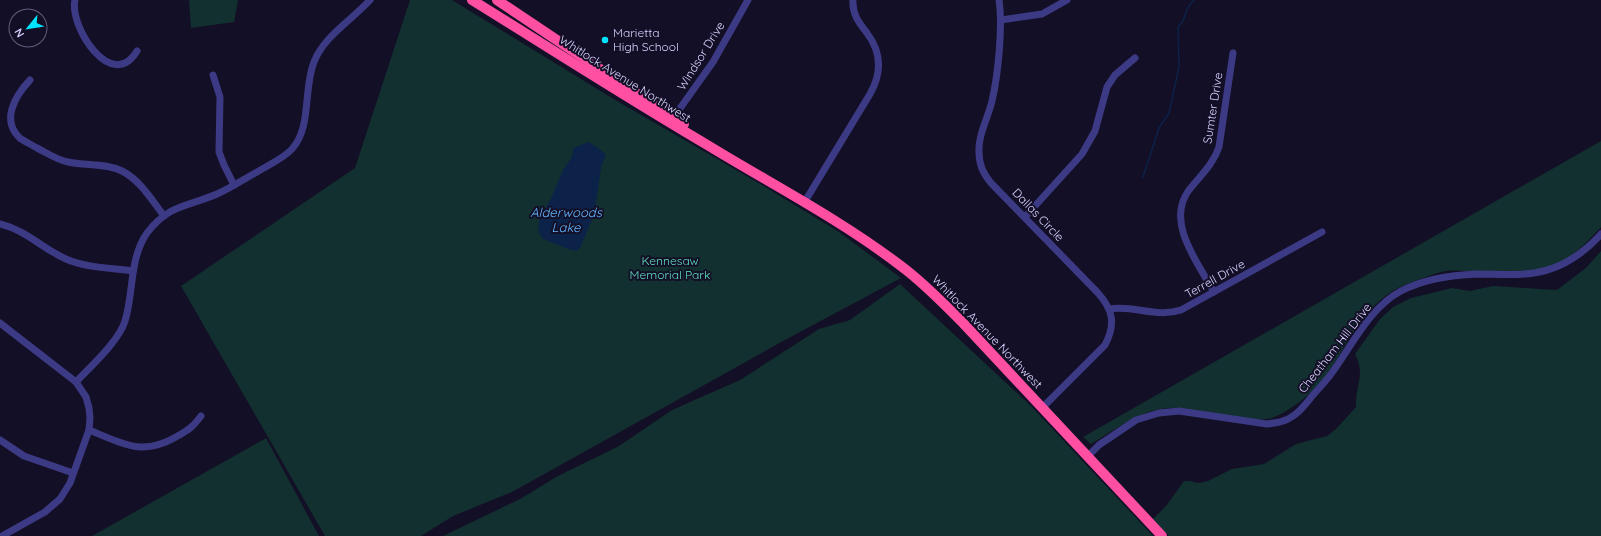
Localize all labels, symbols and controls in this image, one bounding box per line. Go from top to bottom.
north arrow [8,8,48,48]
street label: Windsor Drive [674,18,728,93]
place label: Marietta High School [613,25,679,54]
text: N [11,26,27,40]
street label: Whitlock Avenue Northwest [557,32,694,125]
marker: Marietta High School [600,35,610,45]
street label: Sumter Drive [1199,71,1226,145]
street label: Dallas Circle [1009,185,1068,244]
water label: Alderwoods Lake [530,204,603,235]
park label: Kennesaw Memorial Park [630,253,710,282]
street label: Terrell Drive [1182,256,1247,301]
street label: Whitlock Avenue Northwest [929,272,1046,392]
street label: Cheatham Hill Drive [1295,300,1375,396]

